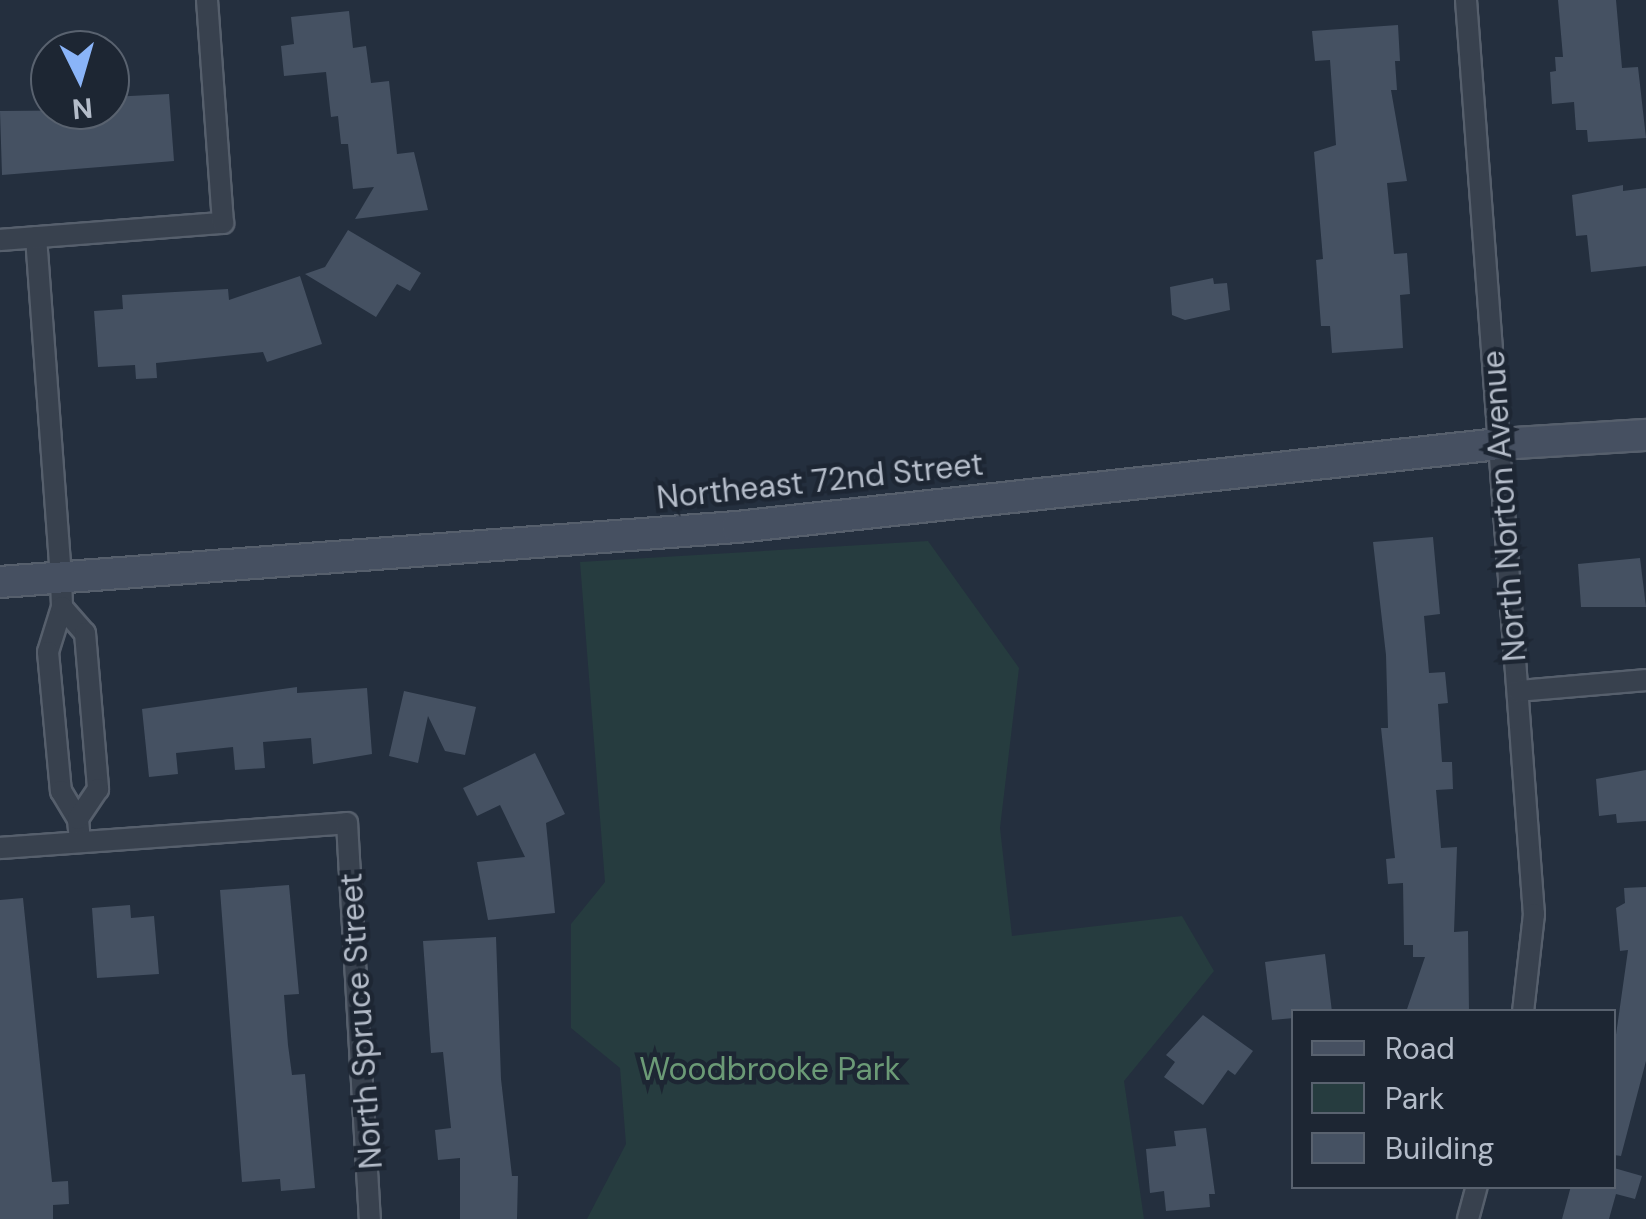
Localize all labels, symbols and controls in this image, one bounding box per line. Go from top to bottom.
north arrow [30,30,130,130]
text: N [71,89,94,128]
street label: North Norton Avenue [1474,349,1534,663]
street label: Northeast 72nd Street [655,445,985,517]
street label: North Spruce Street [331,872,391,1170]
legend [1291,1009,1616,1189]
text: Road [1385,1029,1455,1068]
park label: Woodbrooke Park [639,1050,901,1088]
text: Park [1385,1079,1444,1118]
text: Building [1385,1129,1494,1168]

